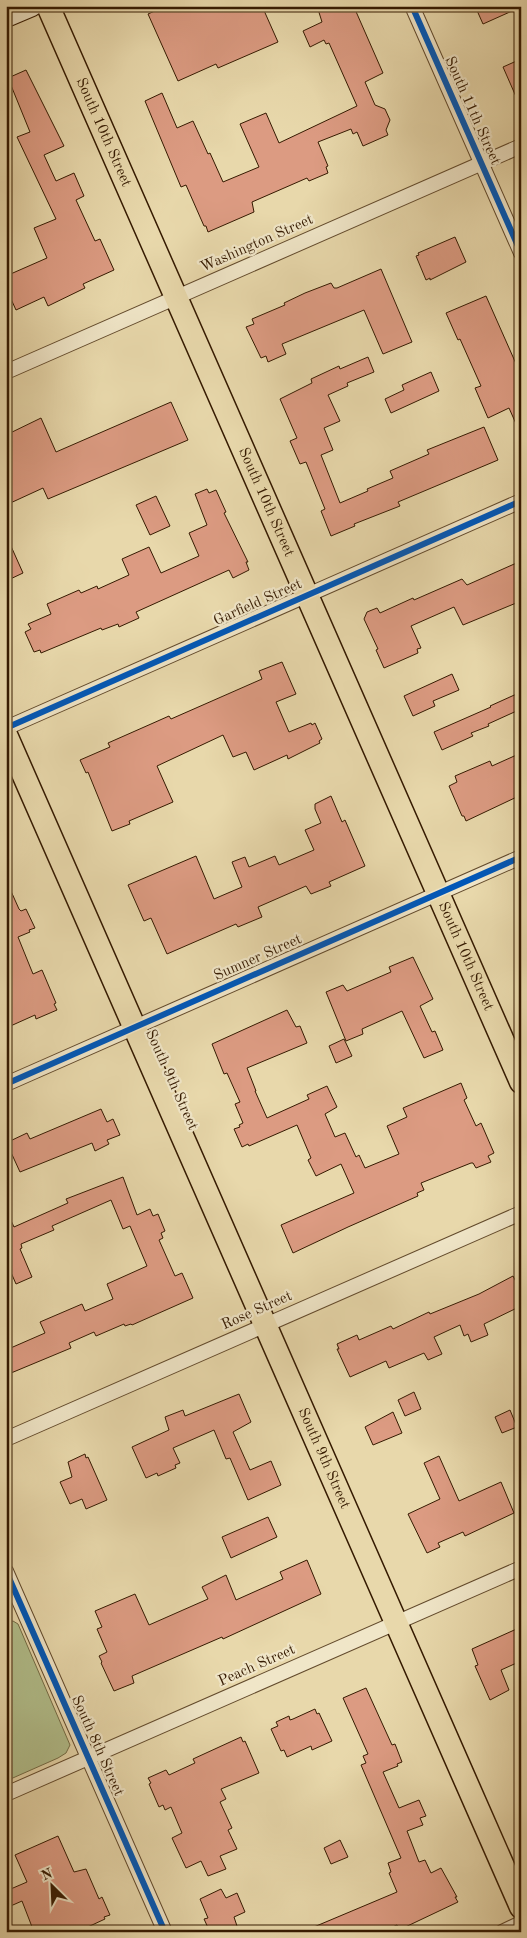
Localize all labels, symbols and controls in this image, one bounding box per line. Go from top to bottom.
street label: South 11th Street [441,54,503,168]
street label: South 10th Street [73,76,134,189]
street label: Washington Street [198,212,316,276]
street label: South 10th Street [236,445,297,559]
street label: Garfield Street [212,577,304,629]
street label: South 10th Street [435,900,496,1013]
street label: Sumner Street [212,932,304,984]
street label: South 9th Street [142,1027,200,1133]
street label: Rose Street [219,1289,295,1333]
street label: South 9th Street [295,1406,353,1511]
street label: Peach Street [216,1642,298,1690]
street label: South 8th Street [68,1693,126,1799]
north arrow [28,1860,78,1910]
text: N [39,1866,55,1884]

